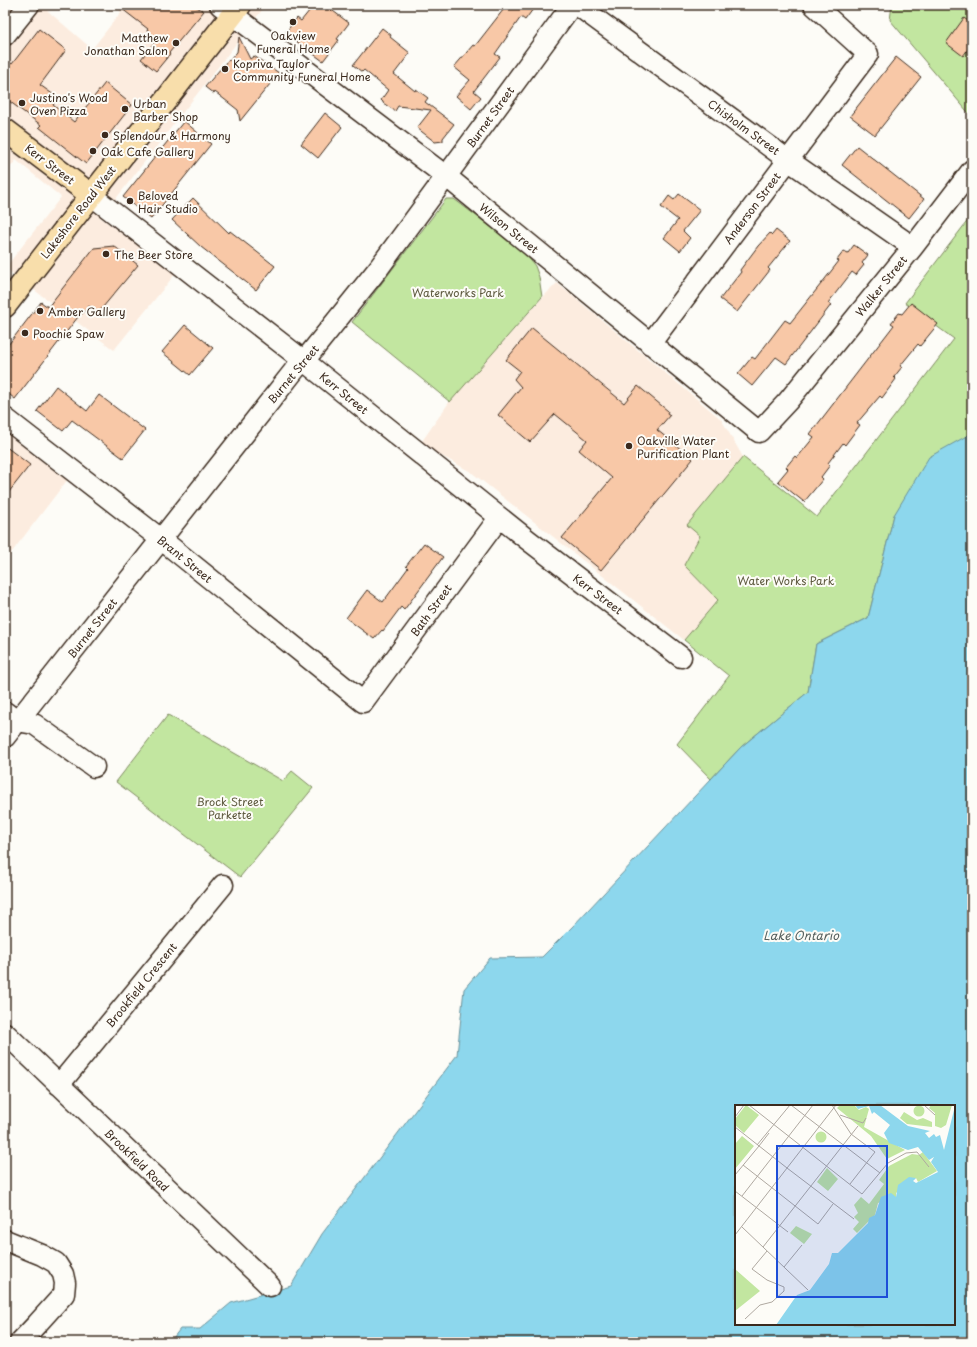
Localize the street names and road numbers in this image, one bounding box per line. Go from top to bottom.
street label: Burnet Street [462,82,518,151]
street label: Chisholm Street [704,95,784,159]
street label: Kerr Street [22,140,79,189]
street label: Lakeshore Road West [36,161,120,262]
street label: Anderson Street [719,168,785,247]
street label: Wilson Street [476,199,543,258]
street label: Walker Street [851,251,911,320]
street label: Burnet Street [263,341,323,407]
street label: Kerr Street [316,368,372,418]
street label: Brant Street [154,531,217,587]
street label: Kerr Street [570,570,627,619]
street label: Bath Street [406,580,456,640]
street label: Burnet Street [63,594,121,662]
street label: Brookfield Crescent [101,939,181,1031]
street label: Brookfield Road [101,1125,173,1195]

